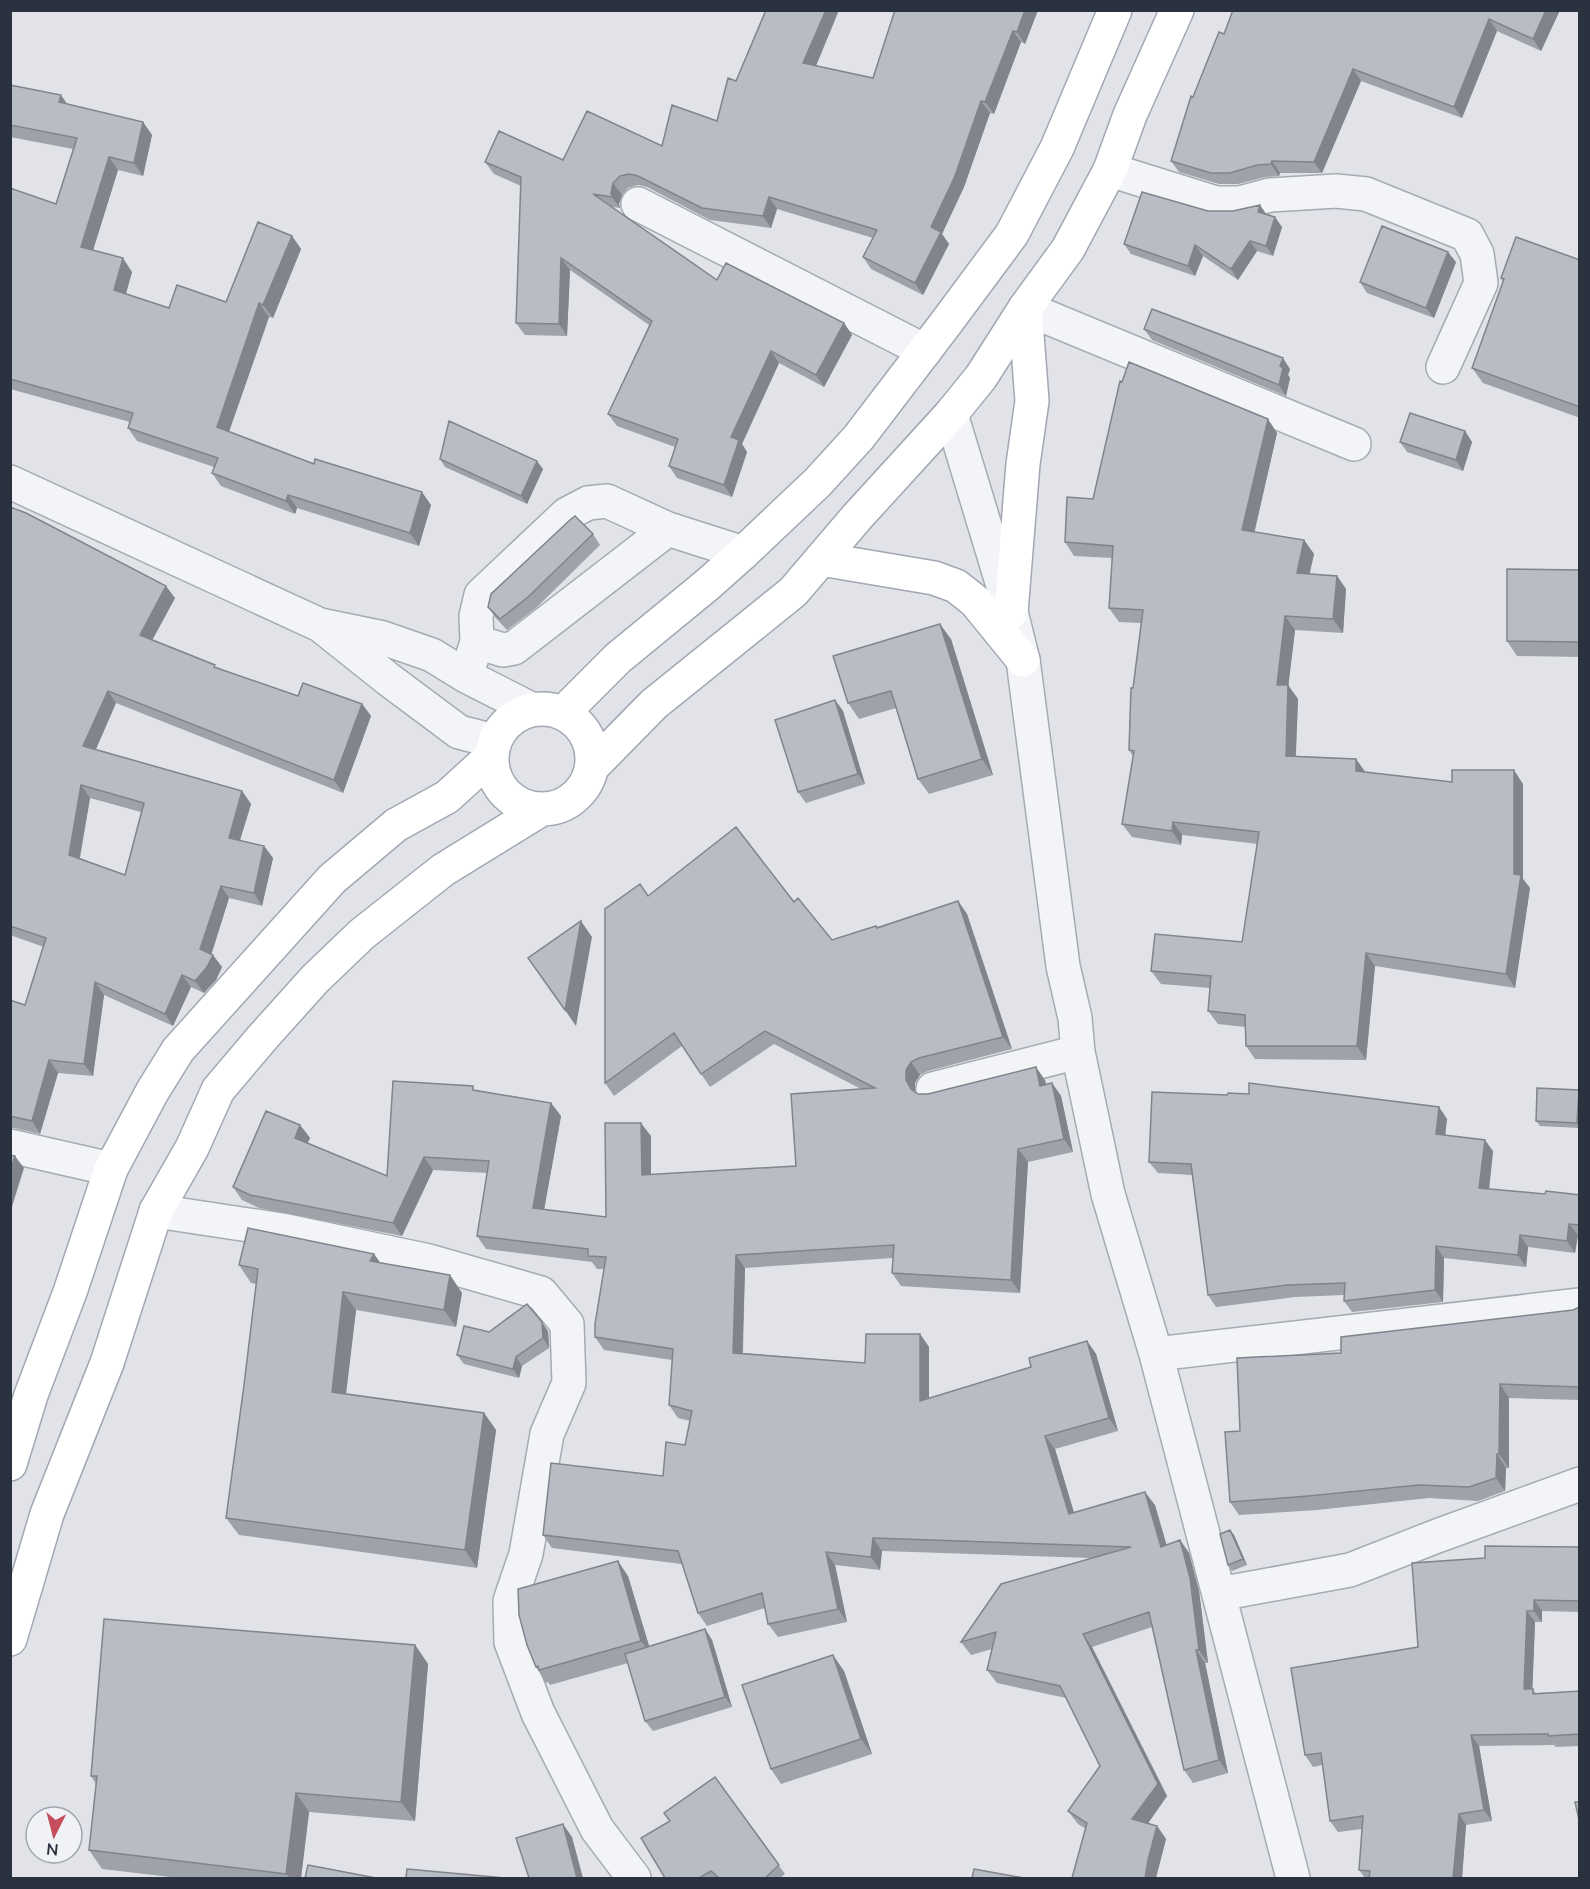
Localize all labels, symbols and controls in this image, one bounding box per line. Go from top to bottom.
north arrow [24,1805,84,1865]
text: N [45,1839,59,1860]

